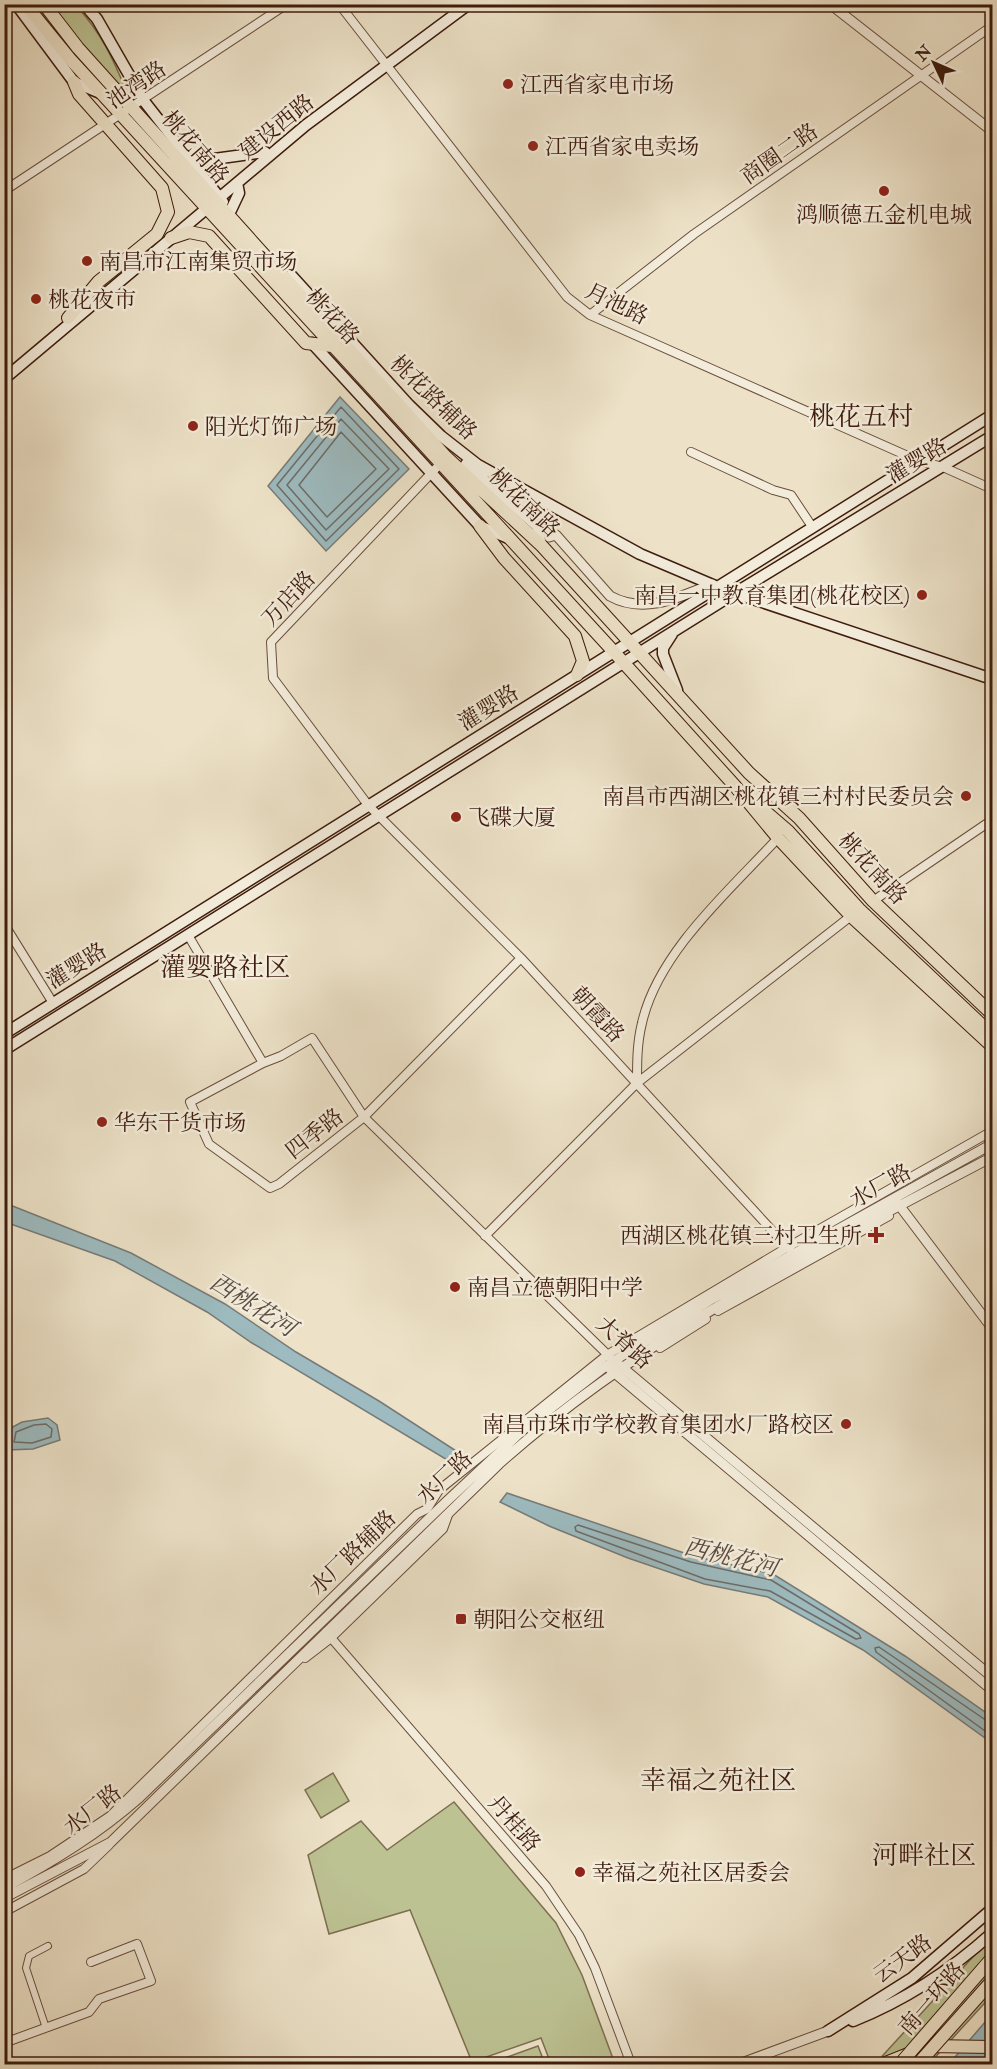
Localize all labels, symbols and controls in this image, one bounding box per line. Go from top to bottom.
north arrow [904,33,964,93]
text: N [911,41,937,66]
street label: 池湾路 [101,55,172,115]
place label: 江西省家电市场 [520,71,674,99]
marker: 江西省家电市场 [501,77,515,91]
street label: 建设西路 [234,88,320,165]
street label: 桃花南路 [156,105,235,190]
street label: 商圈二路 [735,117,824,191]
place label: 江西省家电卖场 [545,133,699,161]
marker: 江西省家电卖场 [526,139,540,153]
marker: 鸿顺德五金机电城 [877,184,891,198]
place label: 鸿顺德五金机电城 [796,201,972,229]
place label: 南昌市江南集贸市场 [99,248,297,276]
marker: 南昌市江南集贸市场 [80,254,94,268]
street label: 月池路 [581,277,652,331]
street label: 桃花路 [300,283,365,350]
place label: 桃花夜市 [48,286,136,314]
marker: 桃花夜市 [29,292,43,306]
street label: 桃花路辅路 [384,349,483,446]
district label: 桃花五村 [809,401,913,433]
place label: 阳光灯饰广场 [205,413,337,441]
marker: 阳光灯饰广场 [186,419,200,433]
street label: 灌婴路 [881,432,952,490]
street label: 桃花南路 [483,462,566,543]
street label: 万店路 [256,565,321,632]
place label: 南昌一中教育集团(桃花校区) [634,582,910,610]
marker: 南昌一中教育集团(桃花校区) [915,588,929,602]
street label: 灌婴路 [453,678,524,737]
place label: 南昌市西湖区桃花镇三村村民委员会 [602,783,954,811]
marker: 南昌市西湖区桃花镇三村村民委员会 [959,789,973,803]
place label: 飞碟大厦 [468,804,556,832]
marker: 飞碟大厦 [449,810,463,824]
street label: 桃花南路 [832,827,913,910]
street label: 灌婴路 [41,936,112,995]
district label: 灌婴路社区 [160,952,290,984]
street label: 朝霞路 [565,981,630,1048]
street label: 四季路 [280,1102,349,1165]
place label: 华东干货市场 [114,1109,246,1137]
marker: 华东干货市场 [95,1115,109,1129]
street label: 水厂路 [845,1158,916,1214]
place label: 西湖区桃花镇三村卫生所 [620,1222,862,1250]
marker: 西湖区桃花镇三村卫生所 [867,1226,885,1244]
water label: 西桃花河 [204,1267,305,1346]
place label: 南昌立德朝阳中学 [467,1274,643,1302]
marker: 南昌立德朝阳中学 [448,1280,462,1294]
street label: 大脊路 [590,1310,658,1375]
place label: 南昌市珠市学校教育集团水厂路校区 [482,1411,834,1439]
marker: 南昌市珠市学校教育集团水厂路校区 [839,1417,853,1431]
street label: 水厂路 [411,1445,478,1510]
street label: 水厂路辅路 [303,1504,402,1601]
water label: 西桃花河 [681,1531,785,1585]
place label: 朝阳公交枢纽 [473,1606,605,1634]
marker: 朝阳公交枢纽 [454,1612,468,1626]
district label: 幸福之苑社区 [640,1765,796,1797]
street label: 水厂路 [58,1778,127,1841]
street label: 丹桂路 [482,1790,546,1858]
district label: 河畔社区 [872,1840,976,1872]
place label: 幸福之苑社区居委会 [592,1859,790,1887]
marker: 幸福之苑社区居委会 [573,1865,587,1879]
street label: 云天路 [868,1928,938,1990]
street label: 南一环路 [892,1956,971,2041]

